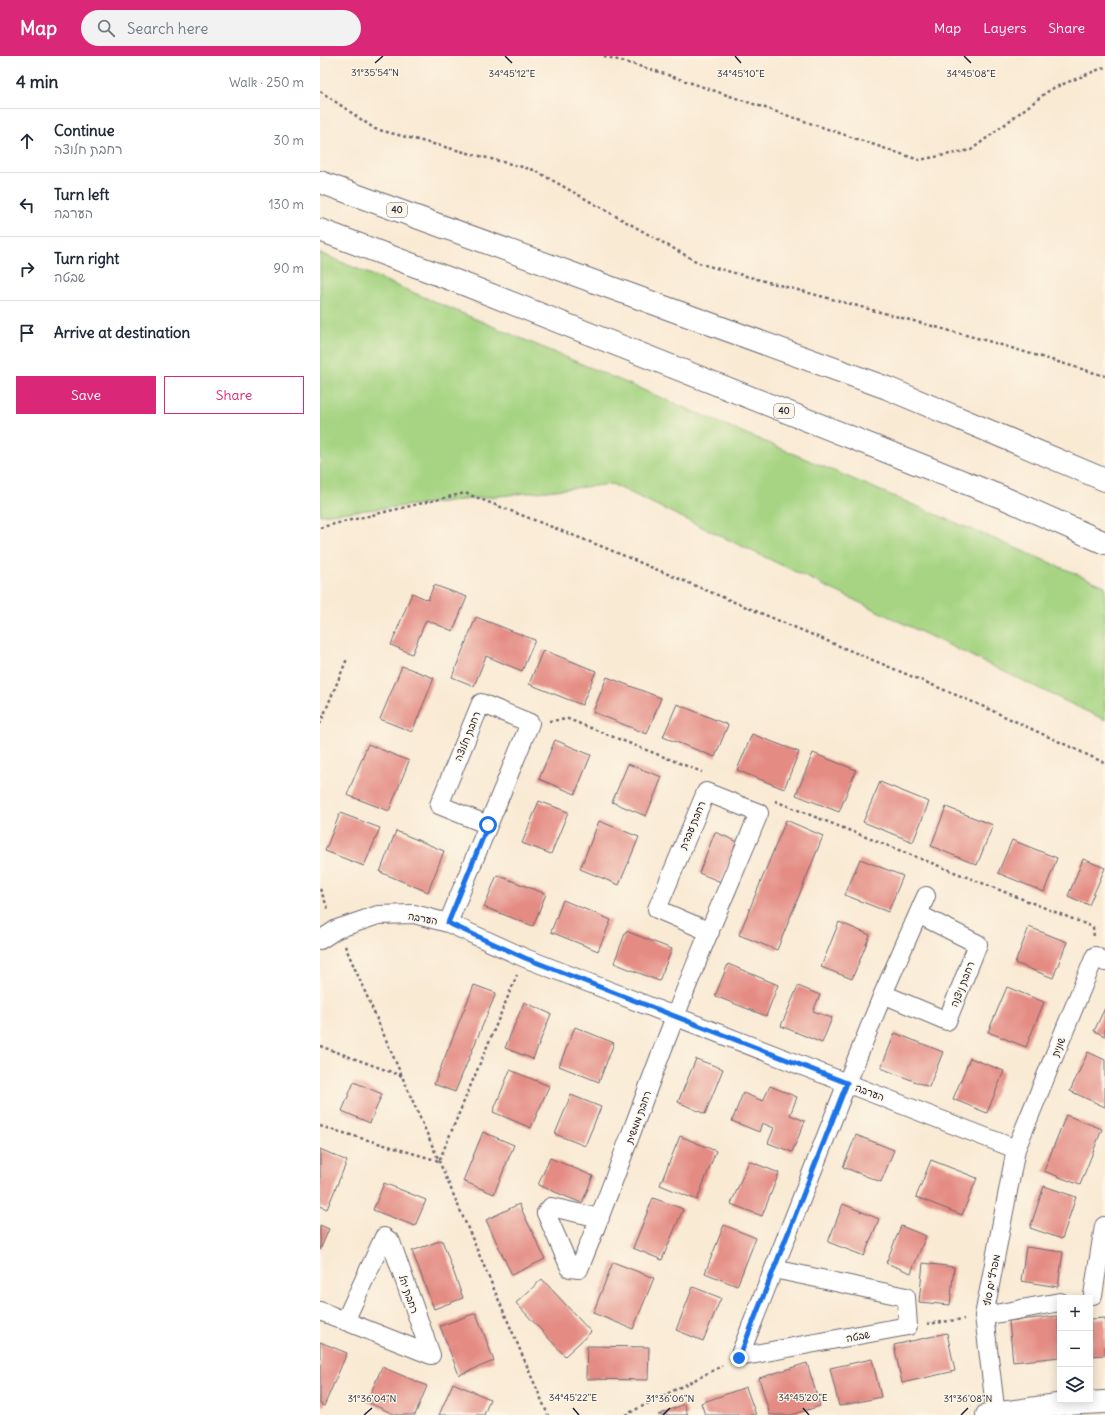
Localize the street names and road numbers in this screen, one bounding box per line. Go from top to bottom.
road number: 40 [387,203,407,217]
road number: 40 [774,404,794,418]
street label: רחבת חלוצה [452,709,483,763]
street label: רחבת עבדת [676,799,708,852]
street label: הערבה [407,909,439,928]
street label: רחבת ניצנה [947,960,977,1009]
street label: שונית [1049,1035,1068,1059]
street label: הערבה [853,1081,886,1104]
street label: רחבת ממשית [623,1089,654,1146]
street label: מפרץ ים סוף [980,1253,1003,1307]
street label: רחבת יהל [396,1273,421,1315]
street label: שבטה [845,1328,871,1345]

